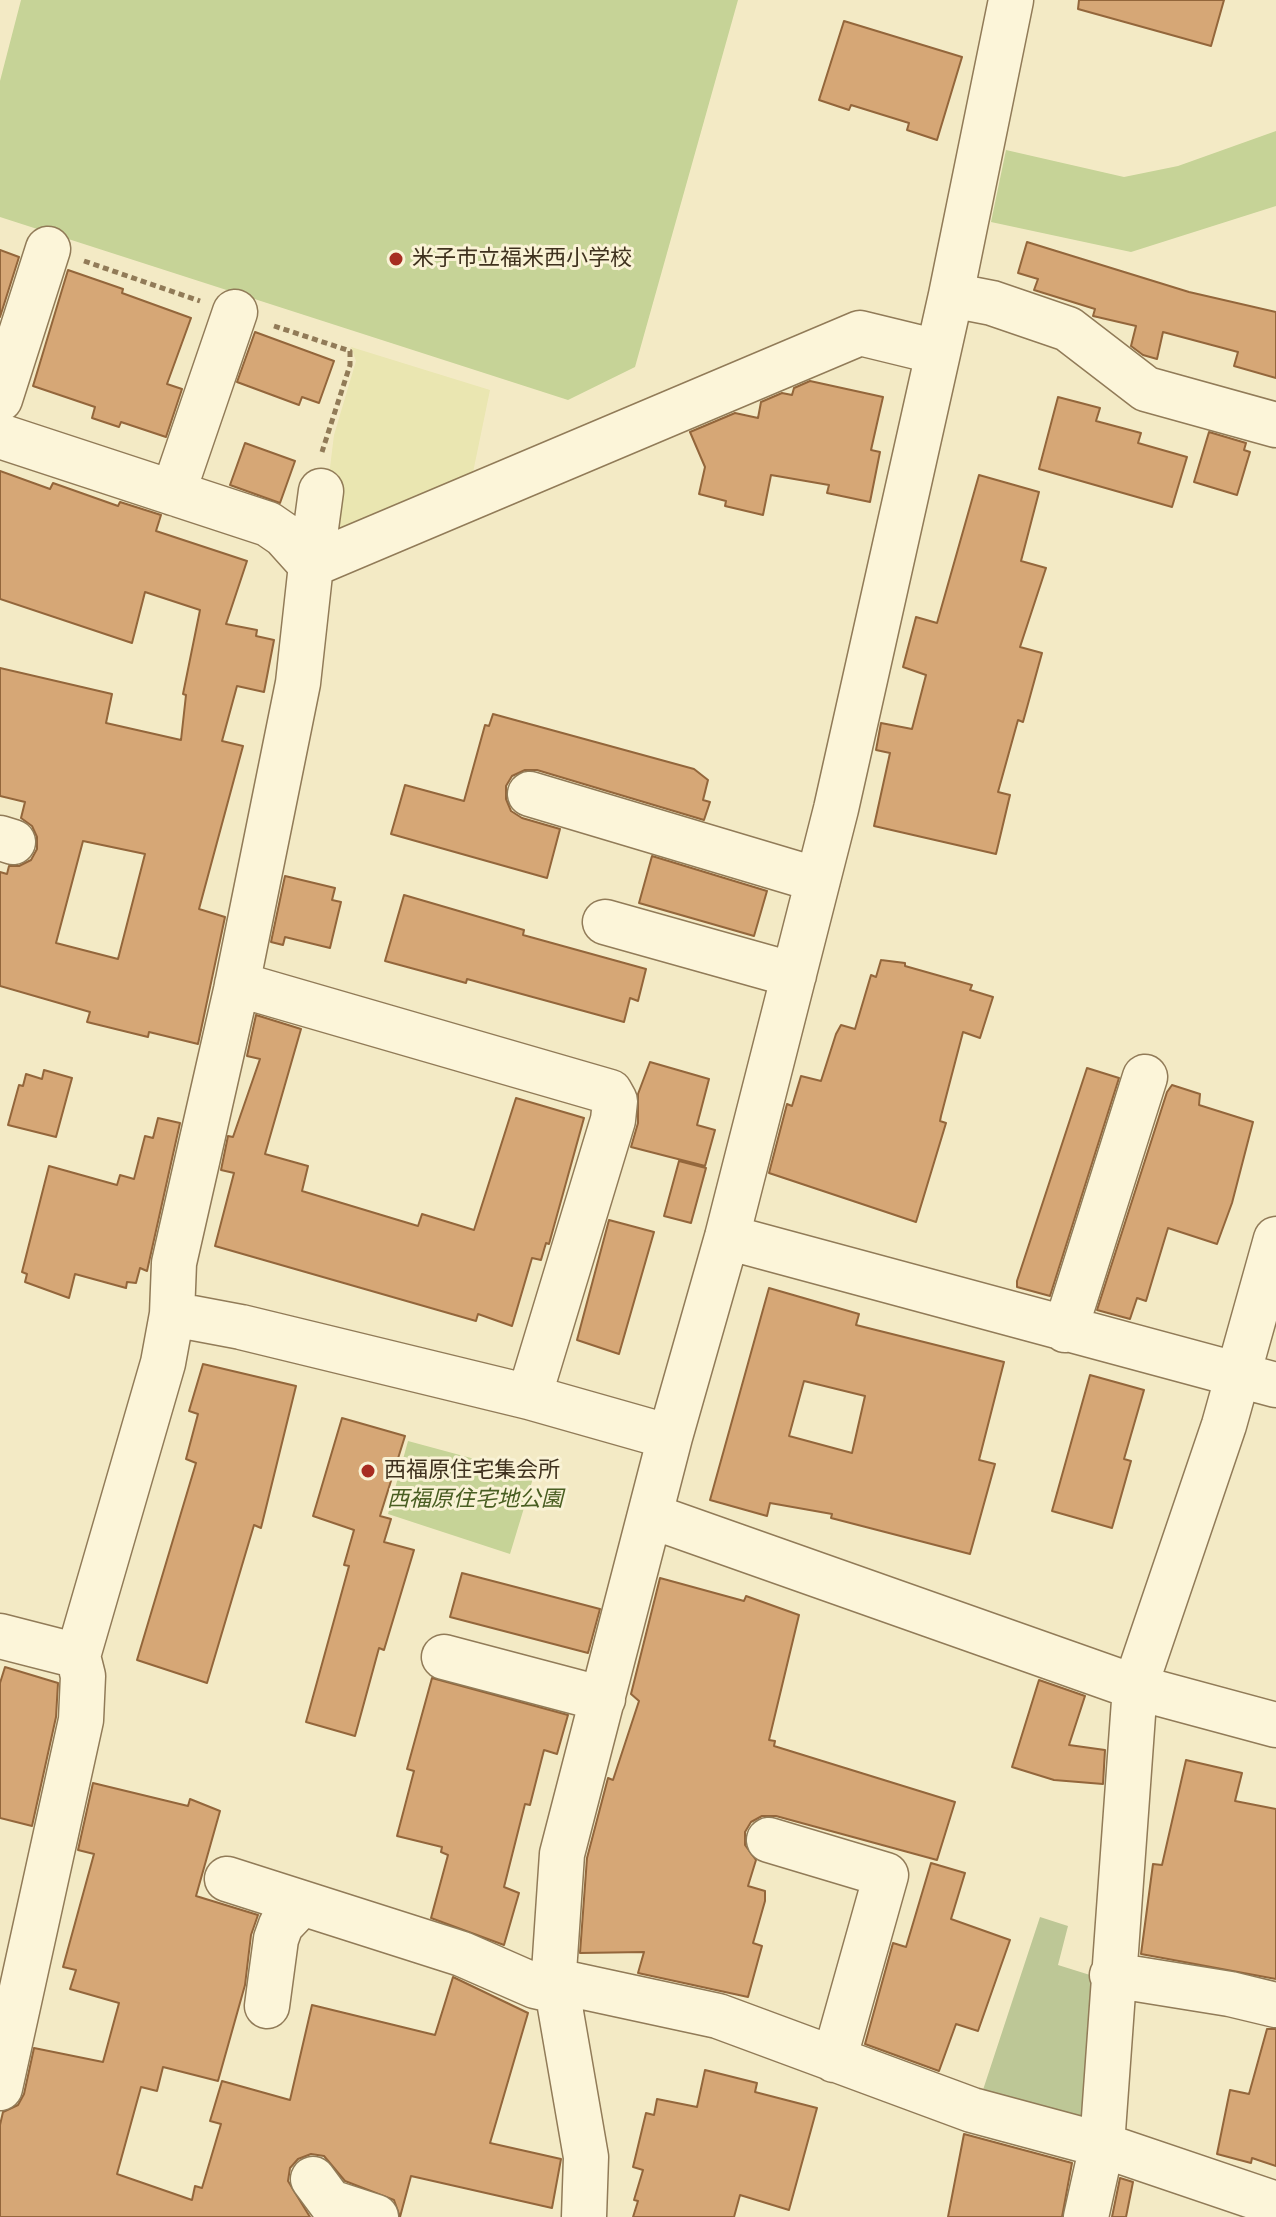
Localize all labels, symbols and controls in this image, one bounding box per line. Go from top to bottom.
place label: 米子市立福米西小学校 [412,246,632,272]
marker: 米子市立福米西小学校 [387,250,405,268]
place label: 西福原住宅集会所 [384,1458,560,1484]
marker: 西福原住宅集会所 [359,1462,377,1480]
park label: 西福原住宅地公園 [387,1487,563,1513]

